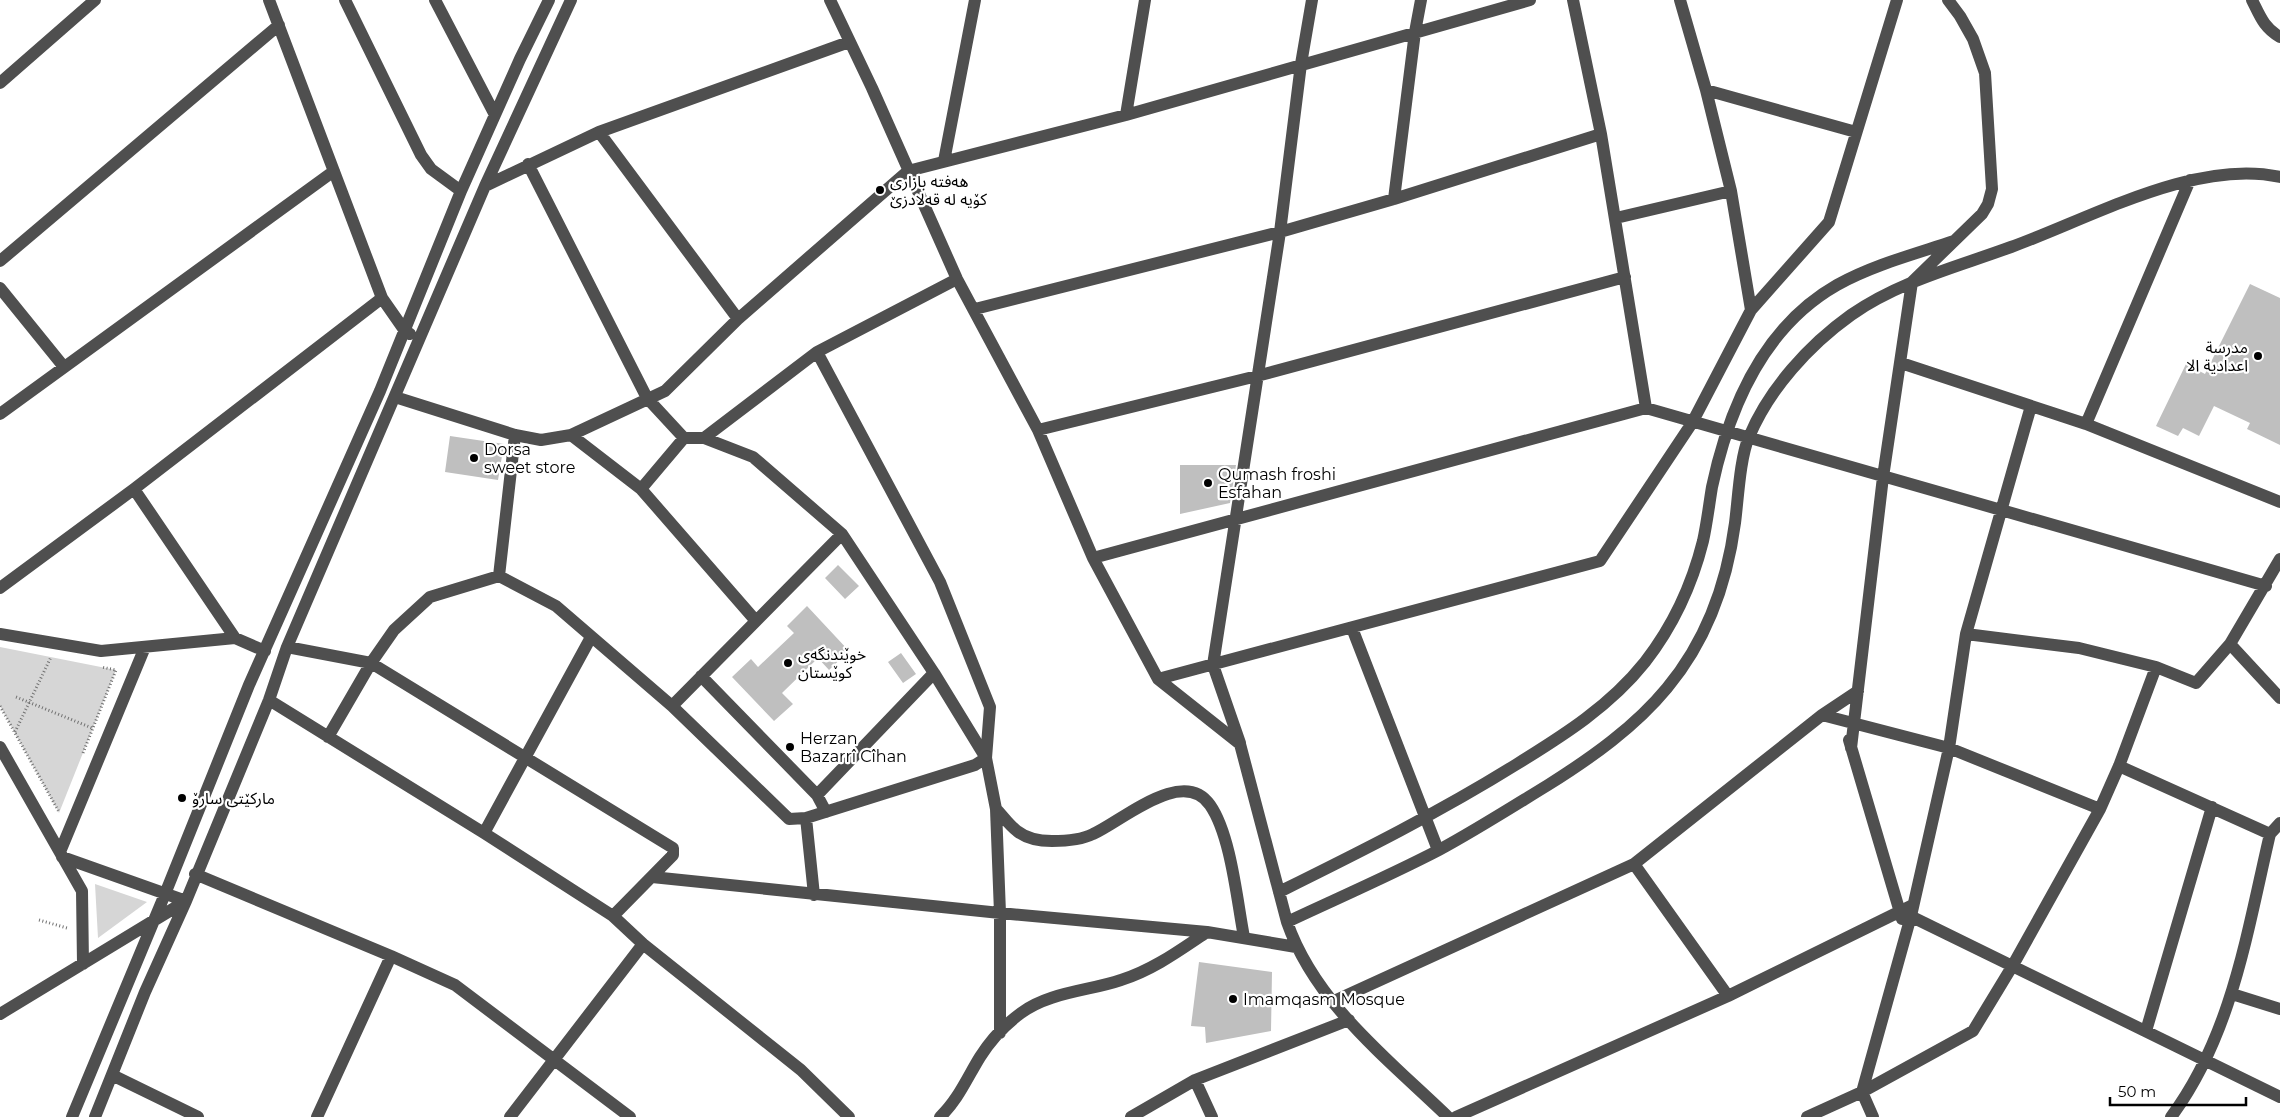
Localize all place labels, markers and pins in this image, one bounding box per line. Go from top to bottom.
place label: هەفتە بازاری کۆیە لە قەلادزێ [890,172,987,209]
marker: هەفتە بازاری کۆیە لە قەلادزێ [874,184,886,196]
place label: مدرسة اعدادية الا [2186,338,2248,375]
marker: مدرسة اعدادية الا [2252,350,2264,362]
place label: Dorsa sweet store [484,440,575,477]
marker: Dorsa sweet store [468,452,480,464]
place label: Qumash froshi Esfahan [1218,465,1336,502]
marker: Qumash froshi Esfahan [1202,477,1214,489]
place label: خوێندنگەی کوێستان [798,645,866,682]
marker: خوێندنگەی کوێستان [782,657,794,669]
place label: Herzan Bazarrî Cîhan [800,729,907,766]
marker: Herzan Bazarrî Cîhan [784,741,796,753]
place label: مارکێتی سارۆ [192,789,275,808]
marker: مارکێتی سارۆ [176,792,188,804]
place label: Imamqasm Mosque [1243,990,1405,1009]
marker: Imamqasm Mosque [1227,993,1239,1005]

